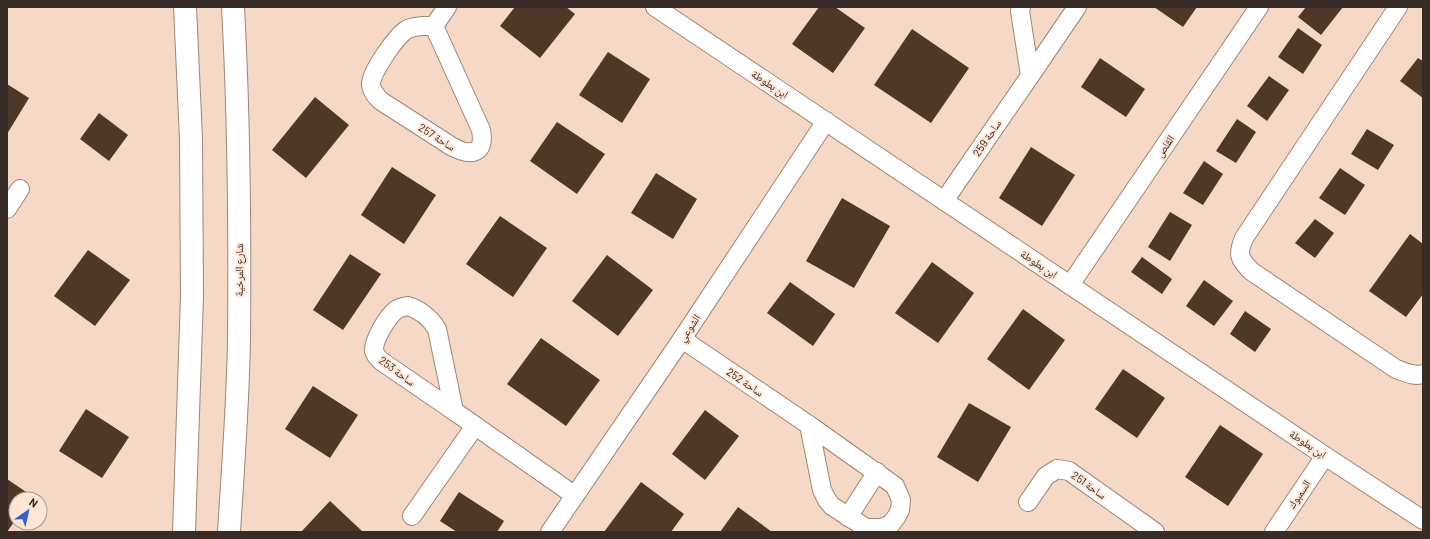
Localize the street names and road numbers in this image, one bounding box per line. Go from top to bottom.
street label: ابن بطوطة [749,67,791,101]
street label: ساحة 259 [970,117,1004,159]
street label: ساحة 257 [416,120,458,153]
street label: القلص [1152,132,1178,160]
street label: شارع المرخية [232,244,246,296]
street label: ابن بطوطة [1018,247,1060,281]
street label: الشوعي [675,311,705,346]
street label: ساحة 253 [377,353,418,388]
street label: ساحة 252 [724,365,766,399]
street label: ابن بطوطة [1287,427,1329,461]
street label: ساحة 251 [1069,468,1109,501]
street label: السمبوك [1284,477,1313,511]

